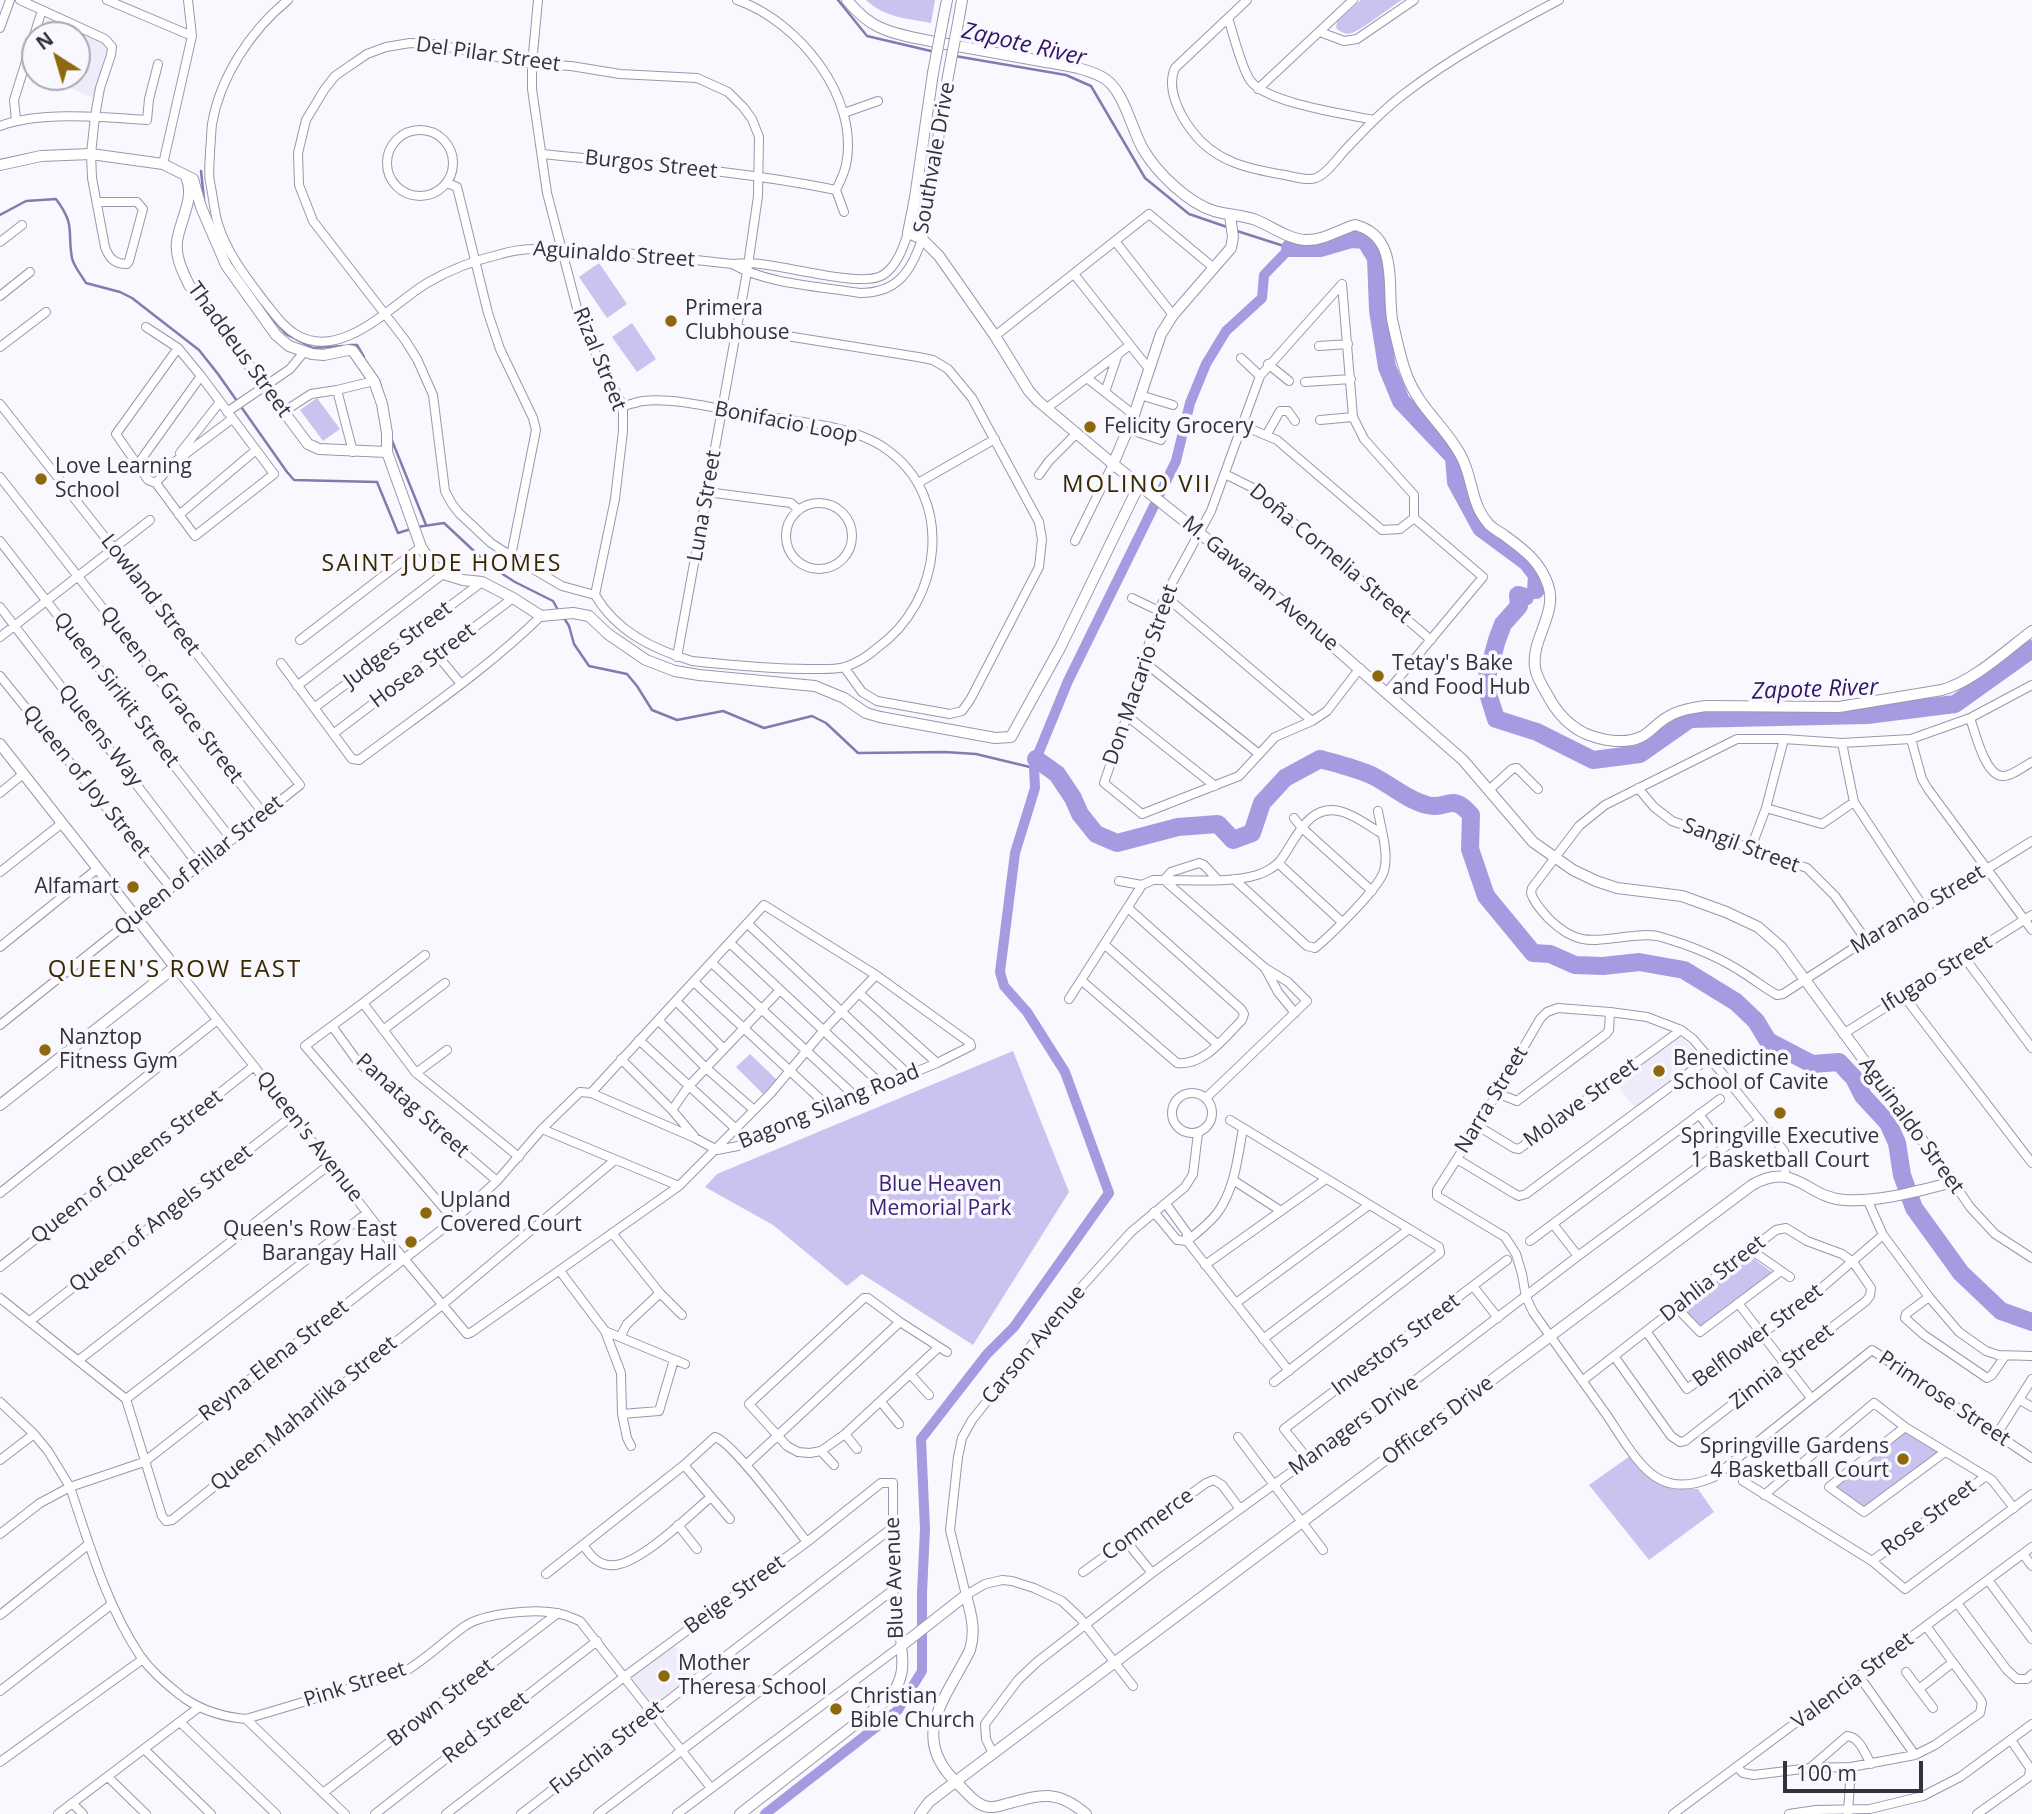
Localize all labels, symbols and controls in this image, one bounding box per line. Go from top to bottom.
water label: Zapote River [959,17,1089,73]
north arrow [21,21,91,91]
text: N [31,26,59,56]
street label: Del Pilar Street [414,32,562,78]
street label: Southvale Drive [909,80,961,236]
street label: Burgos Street [583,146,719,184]
street label: Aguinaldo Street [532,237,696,273]
street label: Thaddeus Street [182,278,296,422]
place label: Primera Clubhouse [685,296,789,346]
street label: Rizal Street [567,304,631,414]
marker: Primera Clubhouse [663,313,679,329]
street label: Bonifacio Loop [712,397,860,449]
place label: Felicity Grocery [1104,414,1253,440]
marker: Felicity Grocery [1082,419,1098,435]
street label: Luna Street [683,448,727,564]
place label: Love Learning School [55,454,192,504]
marker: Love Learning School [33,471,49,487]
district label: MOLINO VII [1063,471,1211,499]
street label: Doña Cornelia Street [1244,479,1416,629]
street label: M. Gawaran Avenue [1177,511,1343,657]
street label: Lowland Street [95,529,205,661]
district label: SAINT JUDE HOMES [324,550,560,578]
street label: Don Macario Street [1098,581,1184,769]
street label: Judges Street [339,596,457,694]
street label: Queen of Grace Street [94,601,248,789]
street label: Queen Sirikit Street [48,607,184,773]
street label: Hosea Street [365,618,481,714]
place label: Tetay's Bake and Food Hub [1392,651,1530,701]
marker: Tetay's Bake and Food Hub [1370,668,1386,684]
water label: Zapote River [1751,674,1879,706]
street label: Queens Way [52,680,148,792]
street label: Queen of Joy Street [17,701,155,863]
street label: Queen of Pillar Street [110,790,288,942]
street label: Sangil Street [1679,813,1803,879]
street label: Maranao Street [1846,860,1990,960]
place label: Alfamart [35,874,119,900]
marker: Alfamart [125,879,141,895]
street label: Ifugao Street [1877,930,1997,1018]
district label: QUEEN'S ROW EAST [50,956,300,984]
place label: Nanztop Fitness Gym [59,1025,178,1075]
marker: Nanztop Fitness Gym [37,1042,53,1058]
street label: Narra Street [1450,1042,1534,1158]
place label: Benedictine School of Cavite [1673,1046,1829,1096]
street label: Panatag Street [350,1049,474,1163]
street label: Molave Street [1519,1053,1643,1153]
street label: Aguinaldo Street [1853,1053,1969,1199]
street label: Bagong Silang Road [735,1059,923,1155]
marker: Benedictine School of Cavite [1651,1063,1667,1079]
street label: Queen's Avenue [250,1067,368,1207]
street label: Queen of Queens Street [26,1084,228,1250]
marker: Springville Executive 1 Basketball Court [1772,1105,1788,1121]
place label: Springville Executive 1 Basketball Court [1681,1124,1879,1174]
street label: Queen of Angels Street [65,1140,257,1298]
park label: Blue Heaven Memorial Park [869,1172,1011,1222]
place label: Upland Covered Court [440,1188,582,1238]
marker: Upland Covered Court [418,1205,434,1221]
place label: Queen's Row East Barangay Hall [223,1217,397,1267]
street label: Dahlia Street [1656,1230,1770,1328]
marker: Queen's Row East Barangay Hall [403,1234,419,1250]
street label: Belflower Street [1688,1279,1828,1393]
street label: Carson Avenue [977,1280,1091,1410]
street label: Investors Street [1327,1289,1465,1401]
street label: Reyna Elena Street [194,1295,354,1427]
street label: Zinnia Street [1725,1319,1839,1415]
street label: Queen Maharlika Street [206,1331,402,1497]
street label: Primrose Street [1873,1346,2015,1452]
street label: Managers Drive [1284,1371,1424,1481]
street label: Officers Drive [1377,1371,1499,1471]
place label: Springville Gardens 4 Basketball Court [1700,1434,1889,1484]
marker: Springville Gardens 4 Basketball Court [1895,1451,1911,1467]
street label: Rose Street [1877,1474,1981,1562]
street label: Commerce [1097,1483,1199,1567]
street label: Blue Avenue [880,1517,910,1639]
street label: Beige Street [680,1550,790,1640]
street label: Valencia Street [1787,1627,1919,1735]
place label: Mother Theresa School [678,1651,827,1701]
street label: Brown Street [383,1654,499,1752]
street label: Pink Street [301,1657,409,1713]
marker: Mother Theresa School [656,1668,672,1684]
place label: Christian Bible Church [850,1684,975,1734]
street label: Red Street [438,1687,534,1769]
street label: Fuschia Street [545,1696,669,1800]
marker: Christian Bible Church [828,1701,844,1717]
scale bar [1787,1748,1927,1792]
text: 100 m [1796,1759,1857,1787]

